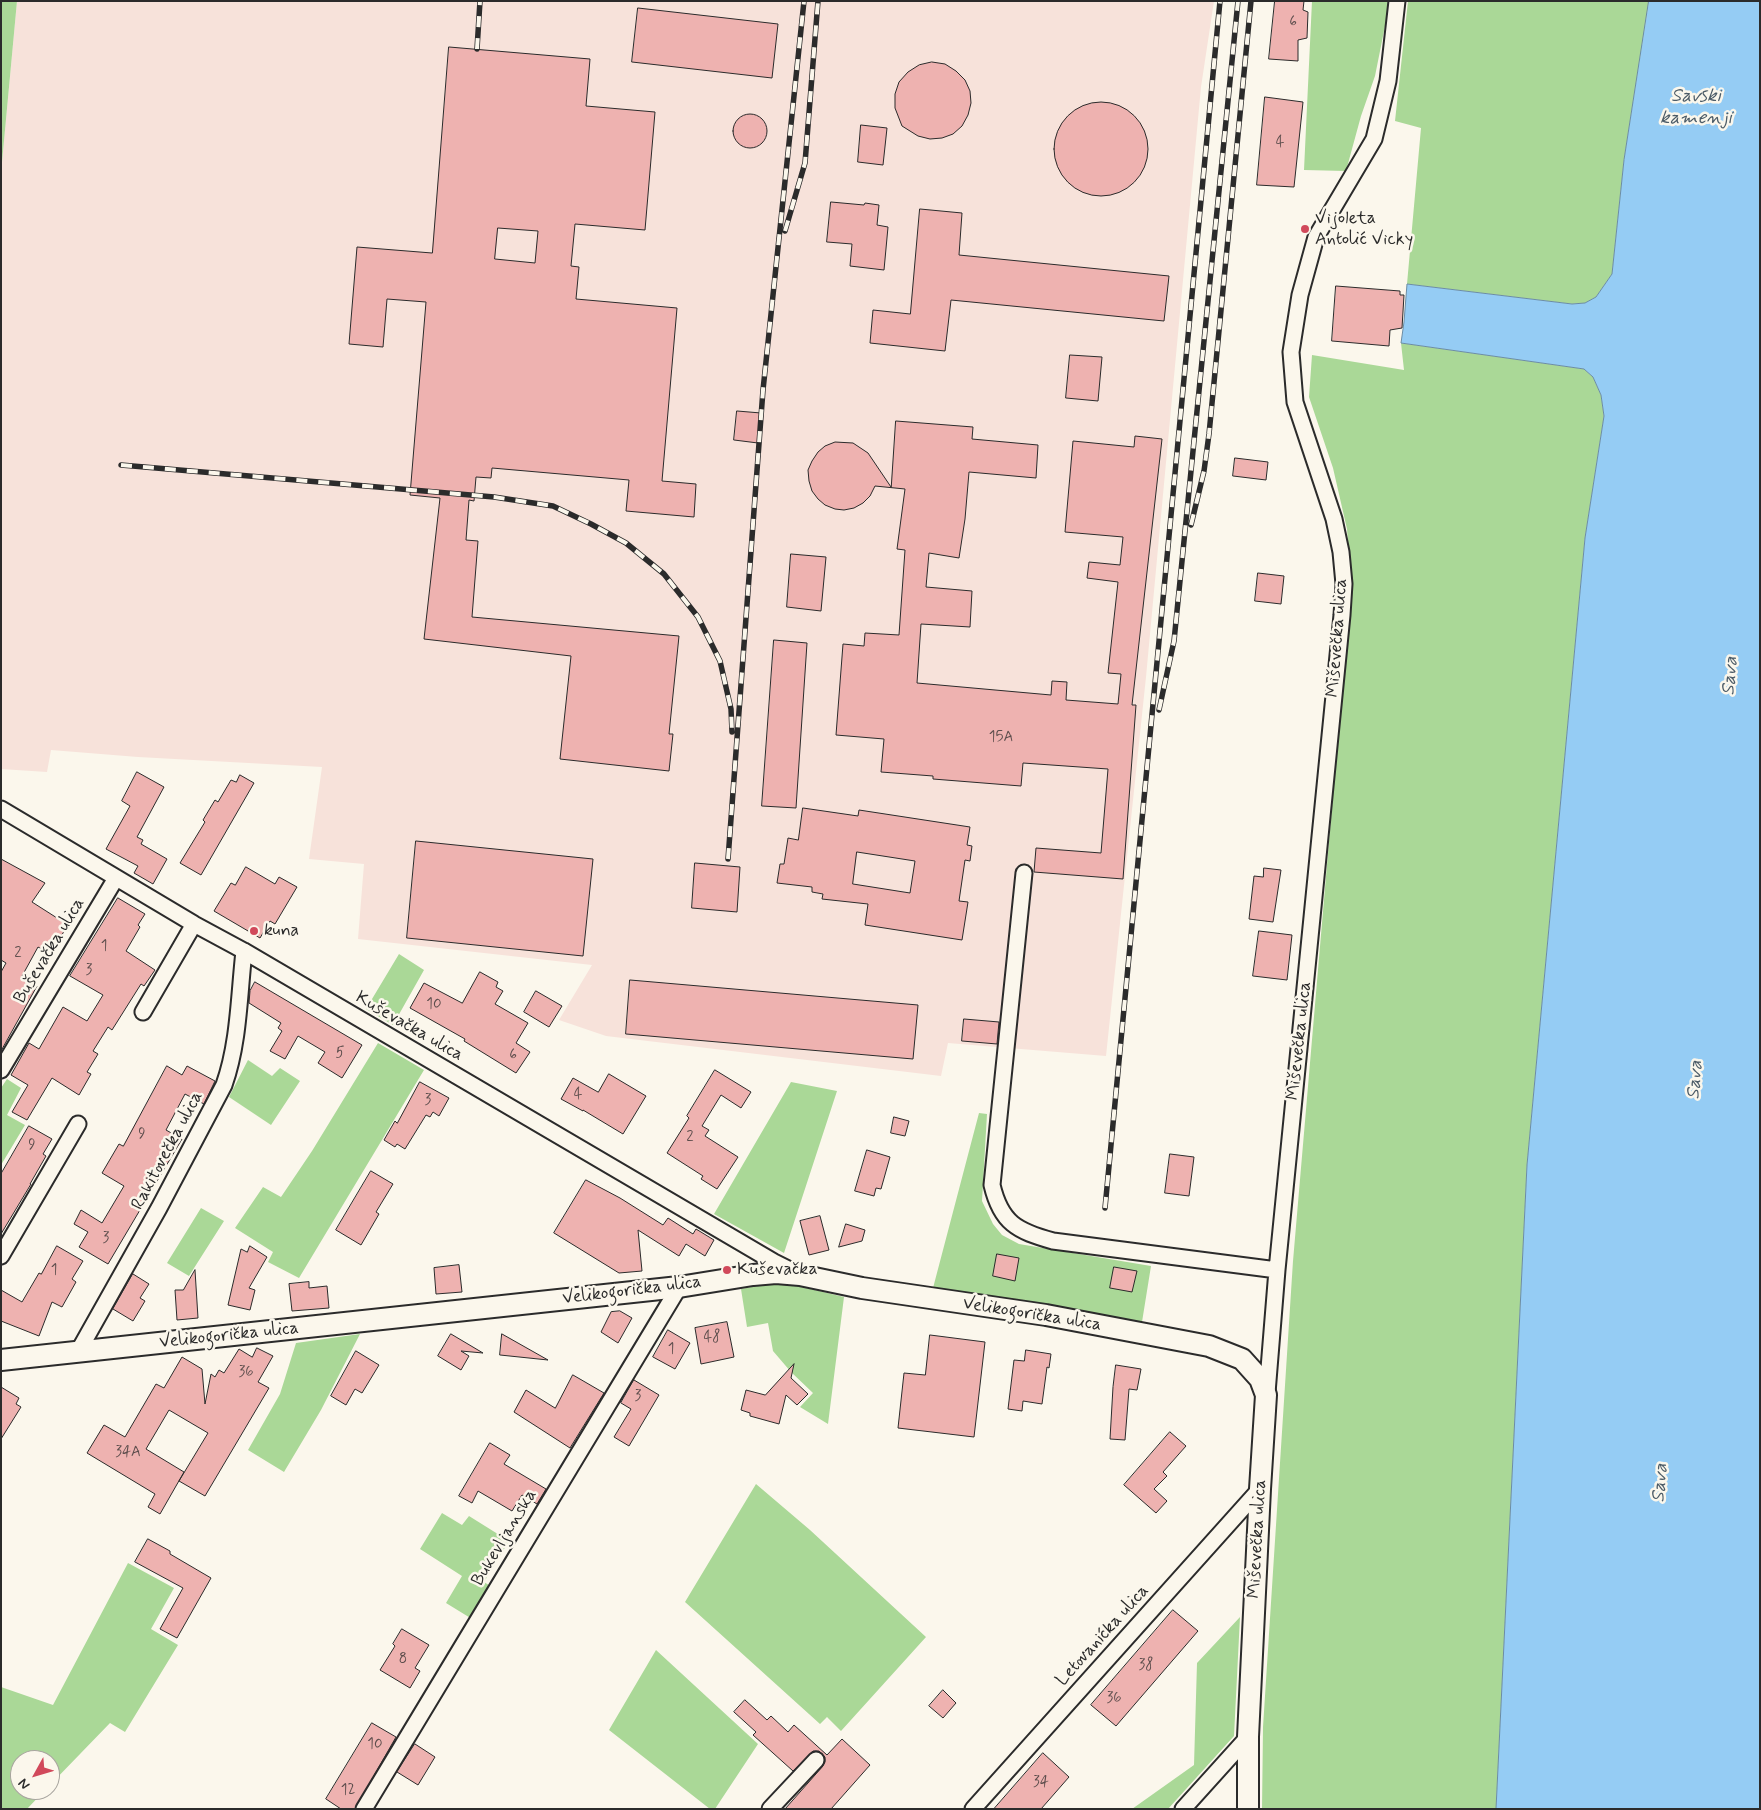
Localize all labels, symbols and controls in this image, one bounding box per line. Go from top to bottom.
house number: 6 [1289,14,1297,32]
water label: Savski kamenji [1660,86,1732,130]
house number: 4 [1276,134,1284,152]
place label: Vijoleta Antolić Vicky [1315,208,1413,250]
marker: Vijoleta Antolić Vicky [1299,223,1311,235]
street label: Miševečka ulica [1323,578,1353,698]
water label: Sava [1718,656,1744,696]
house number: 15A [989,729,1013,747]
street label: Buševačka ulica [10,894,90,1008]
place label: kuna [264,920,299,942]
marker: kuna [248,925,260,937]
house number: 1 [101,938,107,956]
house number: 2 [14,945,22,963]
house number: 3 [86,962,92,980]
street label: Miševečka ulica [1283,981,1317,1101]
street label: Kuševačka ulica [351,987,467,1067]
house number: 10 [426,996,442,1014]
house number: 5 [336,1045,344,1063]
house number: 6 [509,1047,517,1065]
water label: Sava [1683,1060,1709,1100]
house number: 4 [574,1086,582,1104]
street label: Rakitovečka ulica [128,1088,208,1214]
house number: 3 [425,1092,431,1110]
house number: 9 [138,1126,146,1144]
house number: 2 [686,1129,694,1147]
house number: 9 [28,1137,36,1155]
house number: 3 [103,1230,109,1248]
place label: Kuševačka [737,1259,818,1281]
house number: 1 [51,1262,57,1280]
marker: Kuševačka [721,1264,733,1276]
street label: Velikogorička ulica [561,1272,703,1310]
street label: Velikogorička ulica [961,1293,1103,1337]
street label: Velikogorička ulica [158,1318,300,1354]
house number: 48 [704,1329,720,1347]
house number: 1 [668,1341,674,1359]
house number: 36 [238,1364,254,1382]
house number: 3 [635,1388,641,1406]
house number: 34A [115,1444,141,1462]
water label: Sava [1648,1463,1674,1503]
street label: Miševečka ulica [1244,1479,1272,1599]
street label: Bukevljanska [468,1486,542,1590]
street label: Letovanićka ulica [1052,1581,1154,1691]
house number: 8 [399,1651,407,1669]
house number: 38 [1139,1657,1153,1675]
house number: 36 [1106,1690,1122,1708]
house number: 10 [367,1736,383,1754]
north arrow [10,1750,60,1800]
house number: 34 [1033,1774,1049,1792]
text: N [14,1775,34,1793]
house number: 12 [341,1782,355,1800]

